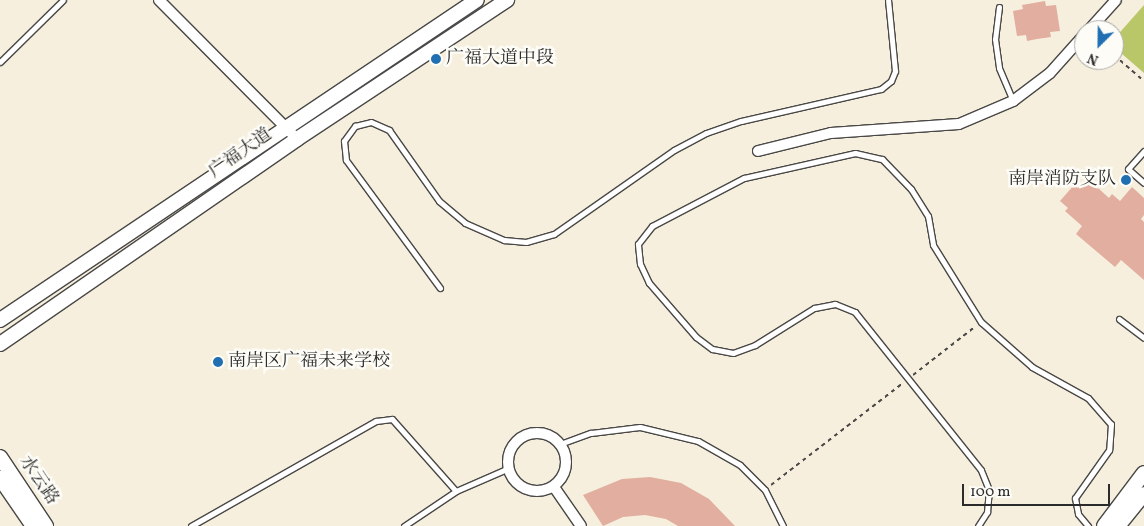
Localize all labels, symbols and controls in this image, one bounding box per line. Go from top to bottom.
north arrow [1074,20,1124,70]
place label: 广福大道中段 [446,48,554,70]
text: N [1085,48,1102,69]
marker: 广福大道中段 [430,53,442,65]
street label: 广福大道 [205,125,277,183]
place label: 南岸消防支队 [1008,169,1116,191]
marker: 南岸消防支队 [1120,174,1132,186]
place label: 南岸区广福未来学校 [228,351,390,373]
marker: 南岸区广福未来学校 [212,356,224,368]
street label: 水云路 [14,453,62,509]
scale bar [964,474,1112,506]
text: 100 m [970,482,1010,503]

